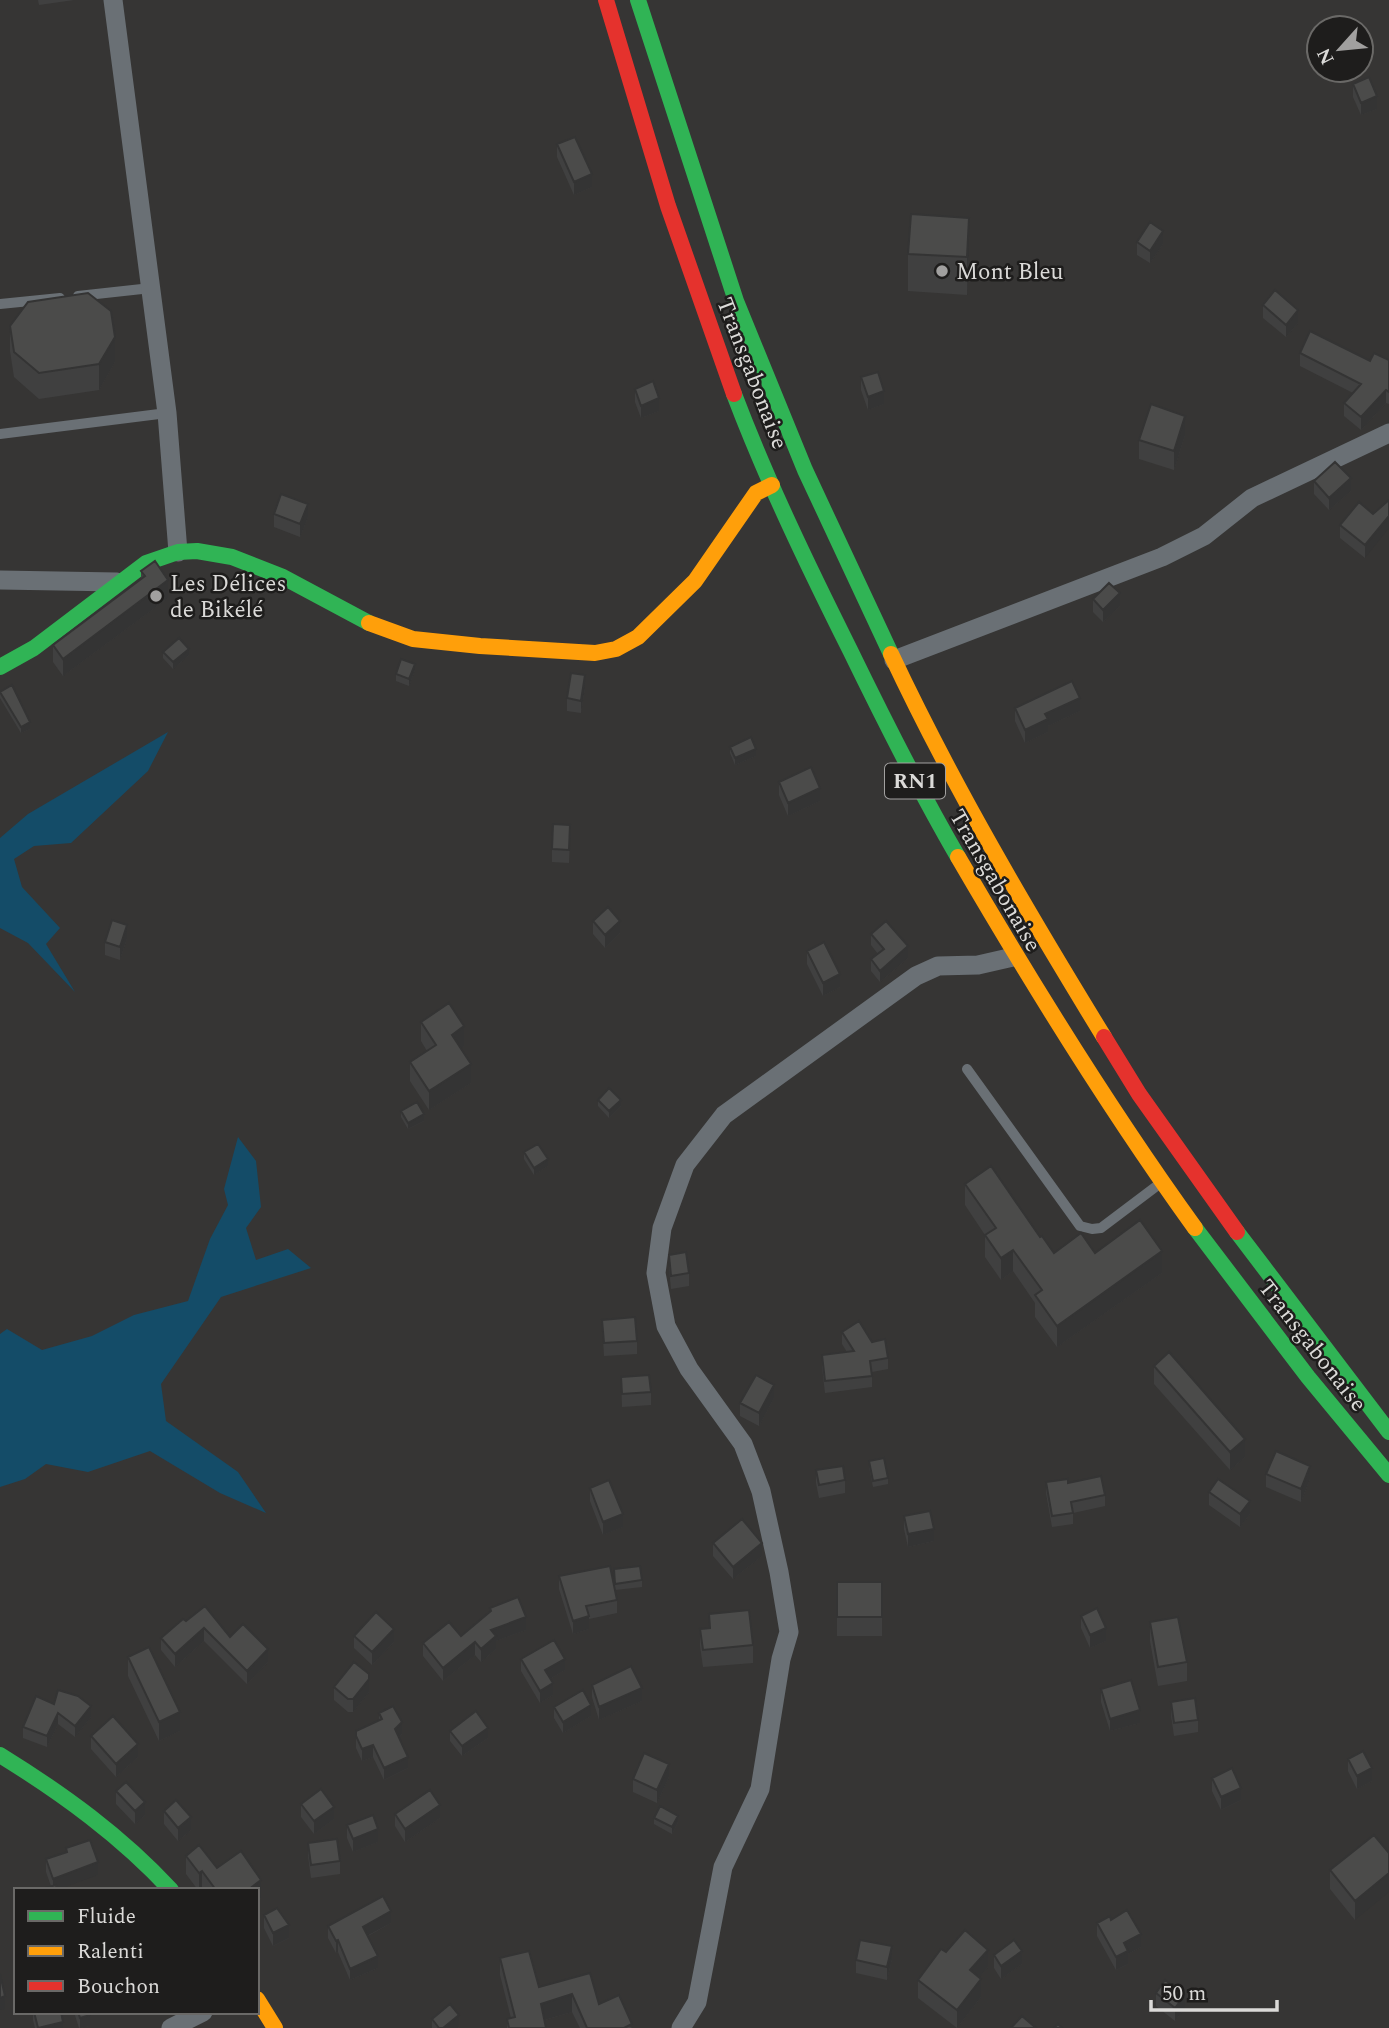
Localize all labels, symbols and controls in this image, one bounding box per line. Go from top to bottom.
north arrow [1305,14,1375,84]
text: N [1310,43,1343,70]
place label: Mont Bleu [956,255,1064,290]
marker: Mont Bleu [934,263,950,279]
street label: Transgabonaise [707,292,797,455]
place label: Les Délices de Bikélé [170,567,286,628]
marker: Les Délices de Bikélé [148,588,164,604]
road number: RN1 [885,764,945,798]
street label: Transgabonaise [939,803,1050,959]
street label: Transgabonaise [1249,1272,1375,1420]
legend [14,1888,259,2014]
text: Fluide [77,1901,136,1933]
text: Ralenti [77,1936,144,1968]
scale bar [1151,1968,1277,2012]
text: Bouchon [77,1971,160,2003]
text: 50 m [1162,1978,1206,2010]

